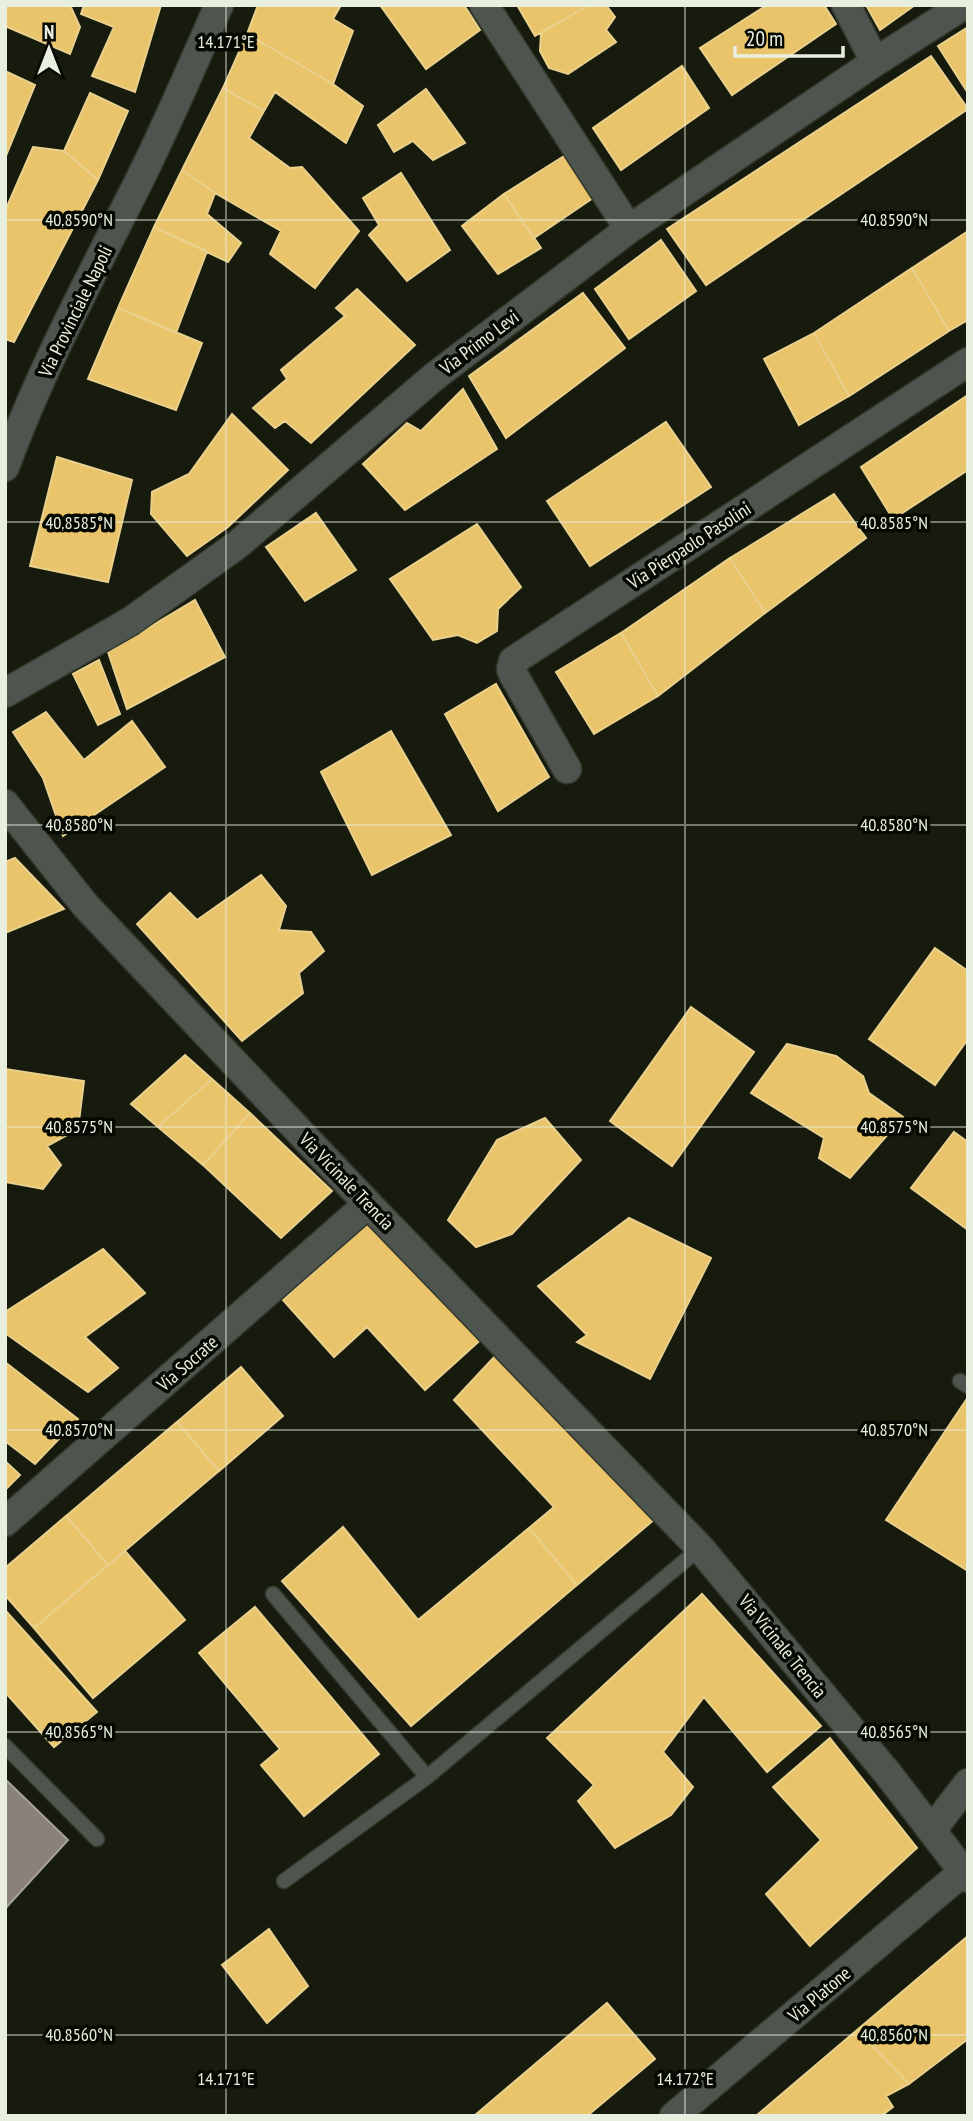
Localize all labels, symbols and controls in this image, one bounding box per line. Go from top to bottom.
north arrow [14,14,84,84]
scale bar [735,14,844,58]
text: N [44,20,54,44]
text: 20 m [746,25,783,52]
text: 14.171°E [197,30,255,53]
text: 40.8590°N [45,208,113,231]
text: 40.8590°N [860,208,928,231]
street label: Via Provinciale Napoli [32,241,117,382]
street label: Via Primo Levi [434,305,523,380]
street label: Via Pierpaolo Pasolini [622,496,755,594]
text: 40.8585°N [45,511,113,534]
text: 40.8585°N [860,511,928,534]
text: 40.8580°N [45,813,113,836]
text: 40.8580°N [860,813,928,836]
text: 40.8575°N [45,1115,113,1138]
text: 40.8575°N [860,1115,928,1138]
street label: Via Vicinale Trencia [294,1126,400,1235]
street label: Via Socrate [151,1330,223,1397]
text: 40.8570°N [45,1418,113,1441]
text: 40.8570°N [860,1418,928,1441]
street label: Via Vicinale Trencia [733,1589,832,1703]
text: 40.8565°N [45,1720,113,1743]
text: 40.8565°N [860,1720,928,1743]
street label: Via Platone [782,1961,855,2028]
text: 40.8560°N [45,2023,113,2046]
text: 40.8560°N [860,2023,928,2046]
text: 14.171°E [197,2067,255,2090]
text: 14.172°E [656,2067,714,2090]

